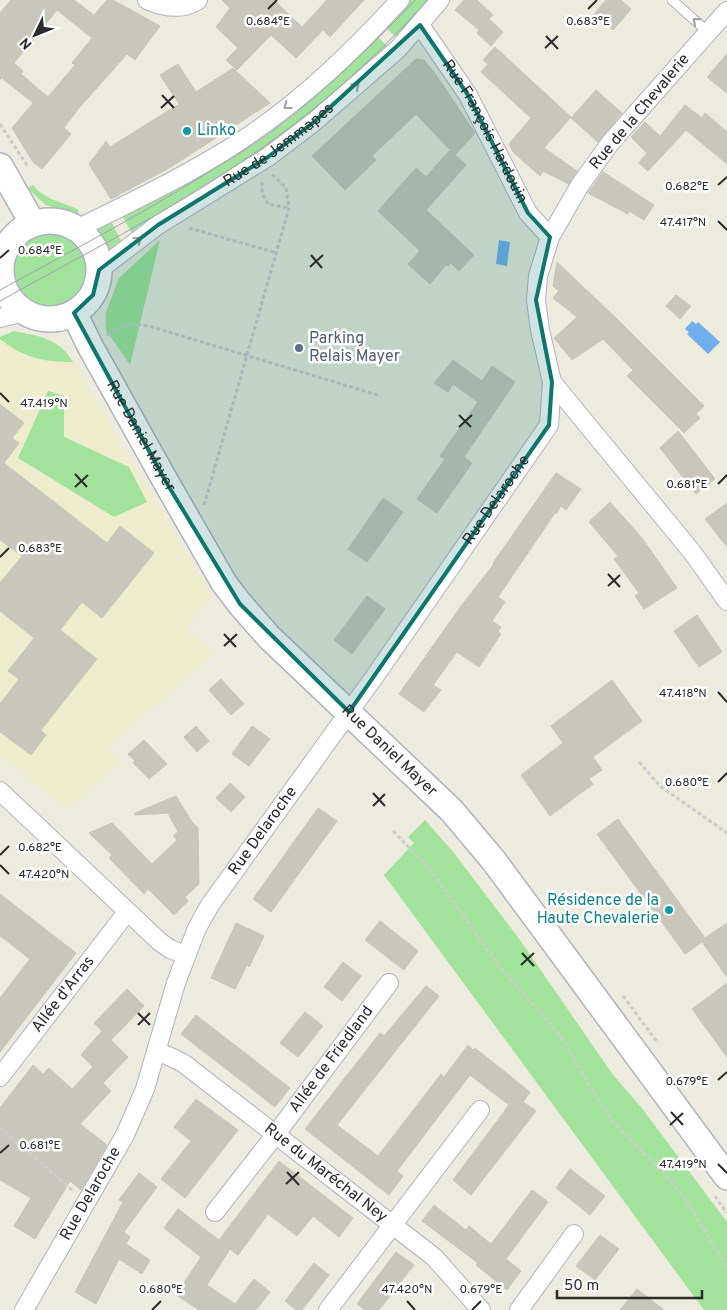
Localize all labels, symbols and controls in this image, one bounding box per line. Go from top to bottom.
north arrow [10,10,60,60]
text: 0.684°E [246,14,290,30]
text: 0.683°E [566,14,610,30]
one-way arrow [692,18,701,27]
text: N [17,33,36,52]
street label: Rue de la Chevalerie [586,50,694,174]
street label: Rue François Hardouin [437,56,532,207]
one-way arrow [350,82,359,91]
street label: Rue de Jemmapes [220,99,338,192]
one-way arrow [283,100,293,109]
place label: Linko [197,121,236,141]
marker: Linko [181,125,193,137]
text: 0.682°E [665,179,709,195]
text: 47.417°N [660,215,706,231]
one-way arrow [132,238,141,246]
text: 0.684°E [18,243,62,259]
place label: Parking Relais Mayer [309,329,400,367]
marker: Parking Relais Mayer [293,342,305,354]
street label: Rue Daniel Mayer [101,377,180,496]
text: 47.419°N [20,396,68,412]
street label: Rue Delaroche [459,452,535,549]
text: 0.681°E [666,477,708,493]
text: 0.683°E [18,541,62,557]
text: 47.418°N [659,686,707,702]
street label: Rue Daniel Mayer [337,701,441,801]
text: 0.680°E [665,775,709,791]
street label: Rue Delaroche [224,783,302,879]
text: 0.682°E [18,840,62,856]
text: 47.420°N [18,867,70,883]
place label: Résidence de la Haute Chevalerie [537,891,659,929]
marker: Résidence de la Haute Chevalerie [663,904,675,916]
street label: Allée d'Arras [28,952,99,1037]
street label: Allée de Friedland [285,1002,378,1117]
text: 0.679°E [666,1074,708,1090]
street label: Rue du Maréchal Ney [260,1119,391,1227]
text: 0.681°E [19,1138,61,1154]
street label: Rue Delaroche [56,1144,126,1244]
text: 47.419°N [659,1157,707,1173]
scale bar [557,1268,702,1300]
text: 50 m [564,1277,599,1296]
text: 0.680°E [139,1282,183,1298]
text: 47.420°N [381,1282,433,1298]
text: 0.679°E [460,1282,502,1298]

